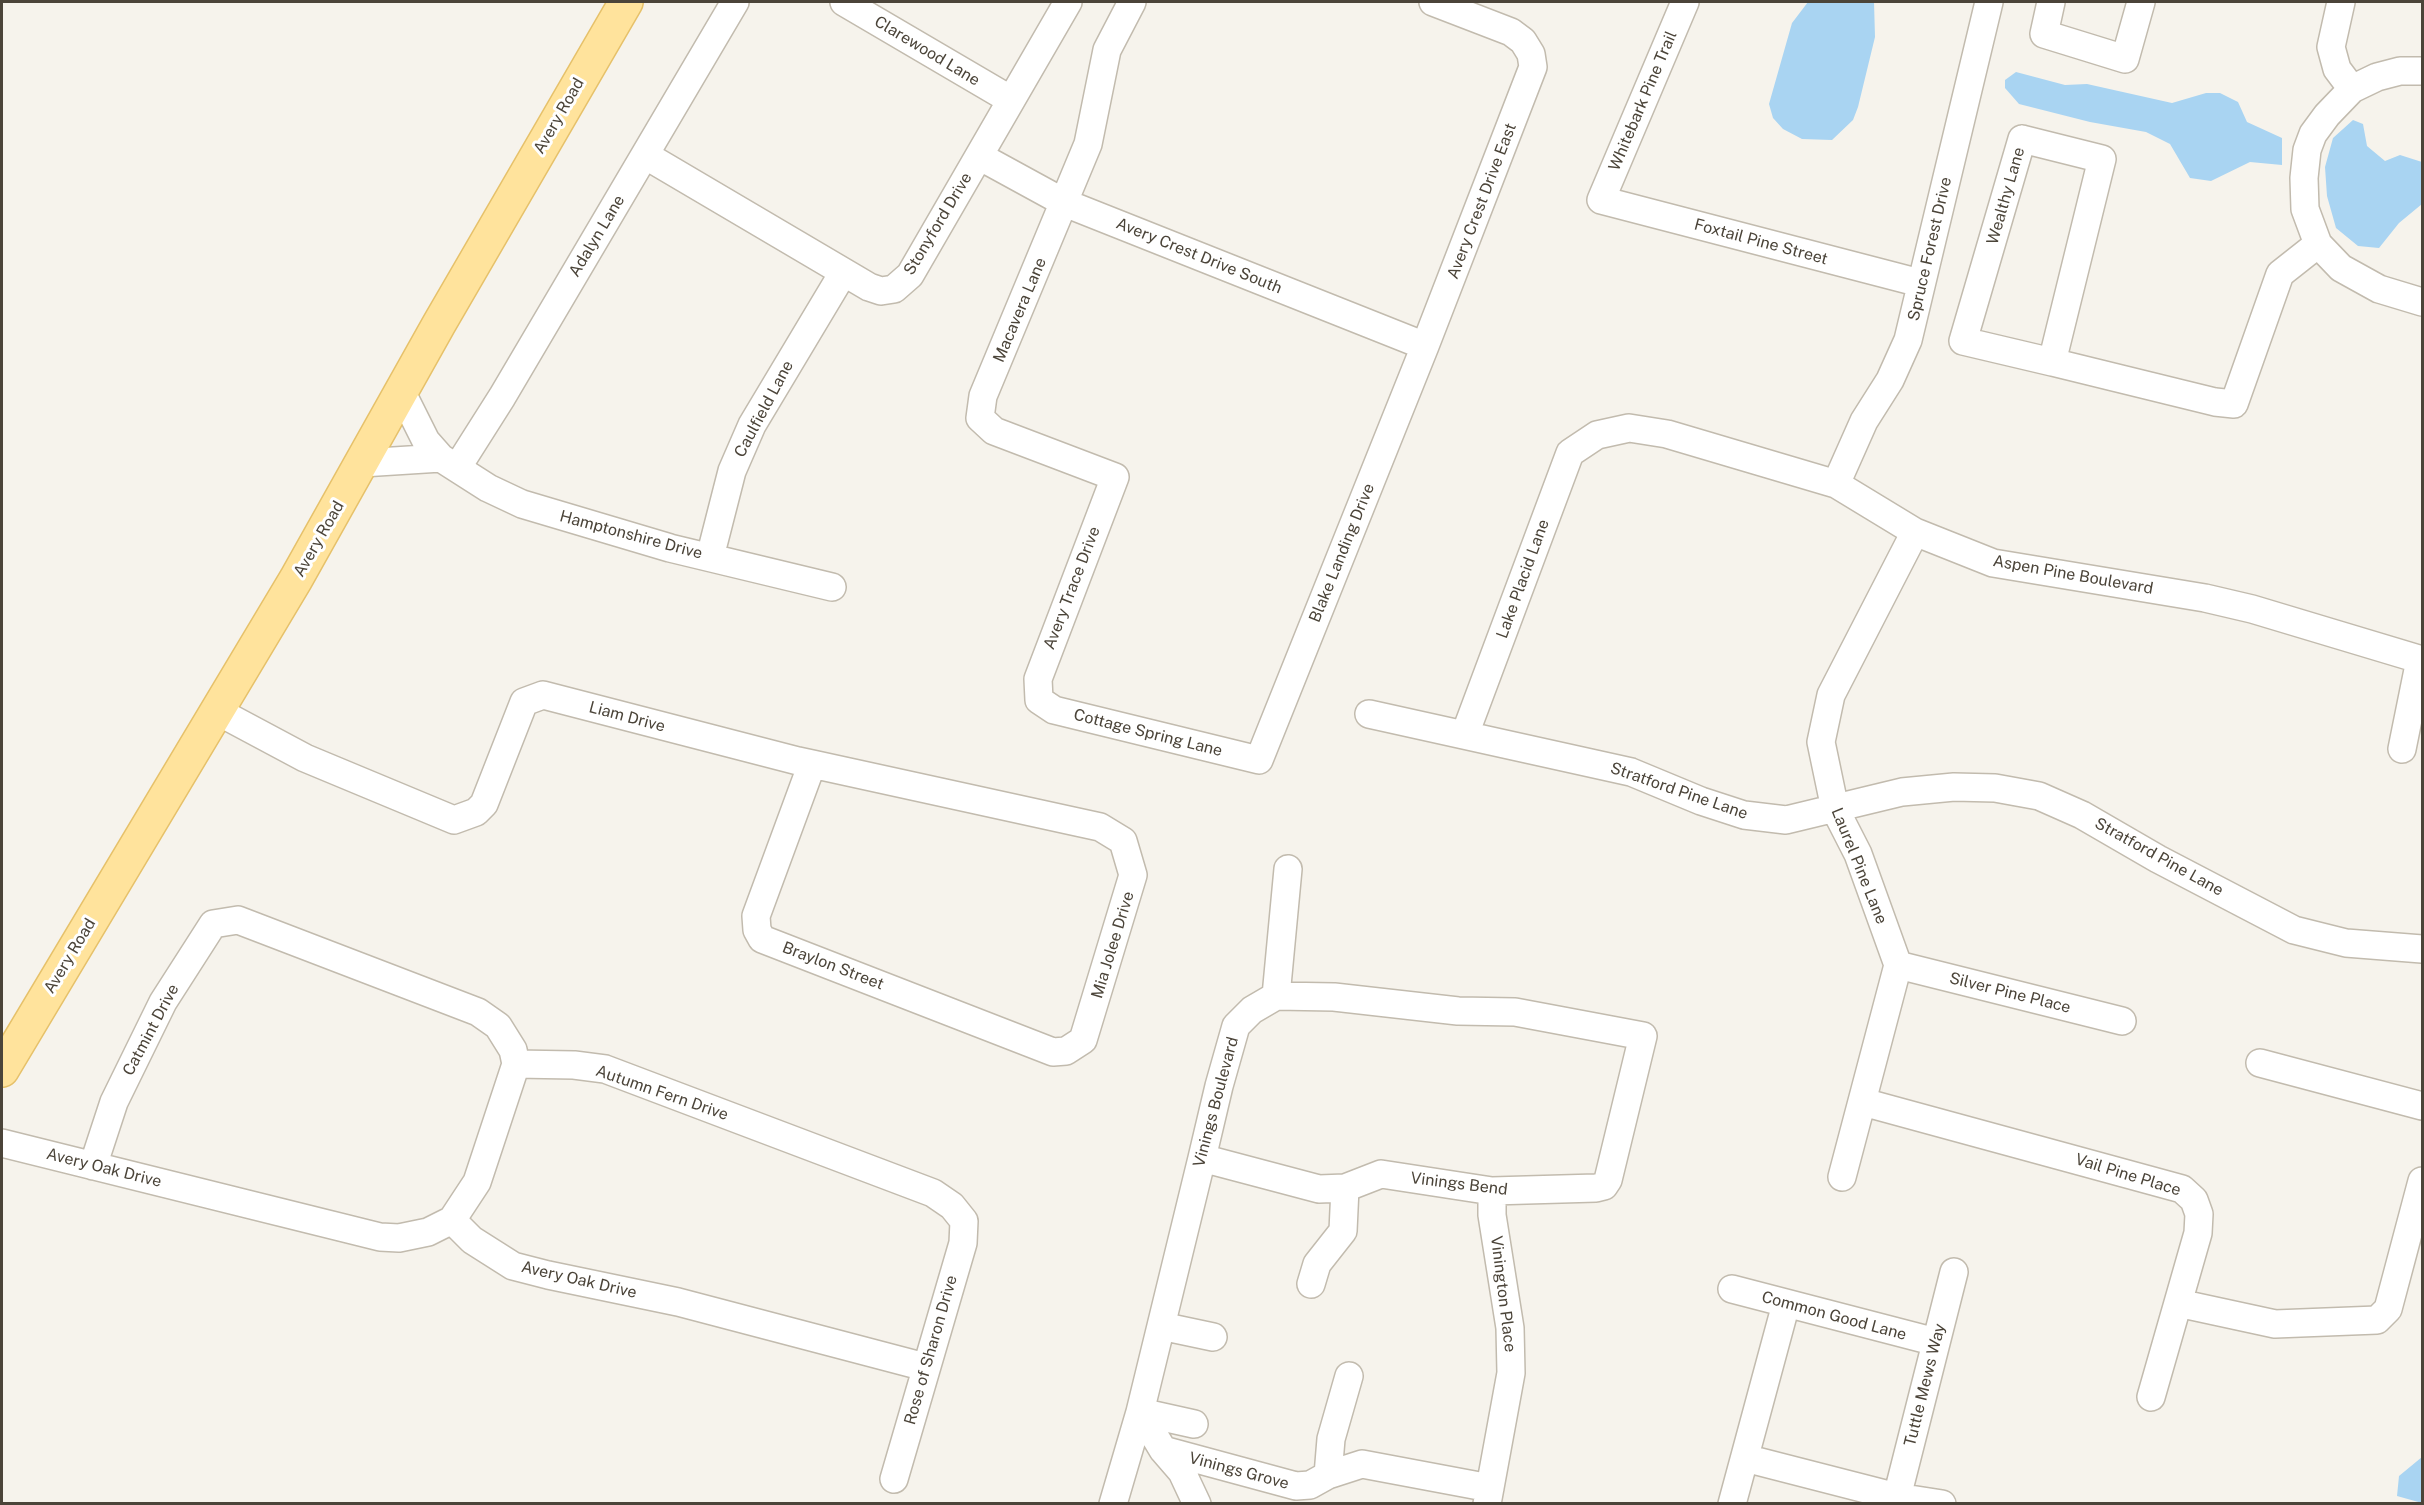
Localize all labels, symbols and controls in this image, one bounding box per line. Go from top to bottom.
street label: Clarewood Lane [871,12,983,90]
street label: Whitebark Pine Trail [1605,28,1681,174]
street label: Avery Road [530,75,588,157]
street label: Avery Crest Drive East [1443,120,1521,282]
street label: Wealthy Lane [1983,145,2029,247]
street label: Stonyford Drive [900,169,976,279]
street label: Spruce Forest Drive [1904,175,1956,323]
street label: Adalyn Lane [565,192,629,280]
street label: Avery Crest Drive South [1113,214,1285,298]
street label: Foxtail Pine Street [1692,215,1830,269]
street label: Macavera Lane [989,255,1051,365]
street label: Caulfield Lane [730,357,798,461]
street label: Blake Landing Drive [1305,481,1379,625]
street label: Avery Road [290,498,348,580]
street label: Hamptonshire Drive [558,507,704,563]
street label: Lake Placid Lane [1493,517,1553,641]
street label: Avery Trace Drive [1040,524,1104,652]
street label: Aspen Pine Boulevard [1991,551,2155,599]
street label: Liam Drive [587,698,667,736]
street label: Cottage Spring Lane [1072,705,1224,761]
street label: Stratford Pine Lane [1608,758,1750,824]
street label: Laurel Pine Lane [1827,805,1891,927]
street label: Stratford Pine Lane [2091,814,2227,900]
street label: Mia Jolee Drive [1088,889,1138,1001]
street label: Avery Road [40,915,100,997]
street label: Braylon Street [780,938,886,994]
street label: Silver Pine Place [1947,969,2073,1017]
street label: Catmint Drive [119,981,183,1079]
street label: Vinings Boulevard [1189,1035,1243,1169]
street label: Autumn Fern Drive [593,1061,731,1125]
street label: Avery Oak Drive [44,1144,164,1192]
street label: Vail Pine Place [2073,1150,2183,1200]
street label: Vinings Bend [1409,1169,1509,1199]
street label: Vinington Place [1486,1235,1520,1353]
street label: Avery Oak Drive [519,1257,639,1303]
street label: Rose of Sharon Drive [900,1273,962,1427]
street label: Common Good Lane [1759,1287,1909,1345]
street label: Tuttle Mews Way [1900,1322,1950,1448]
street label: Vinings Grove [1187,1448,1291,1494]

